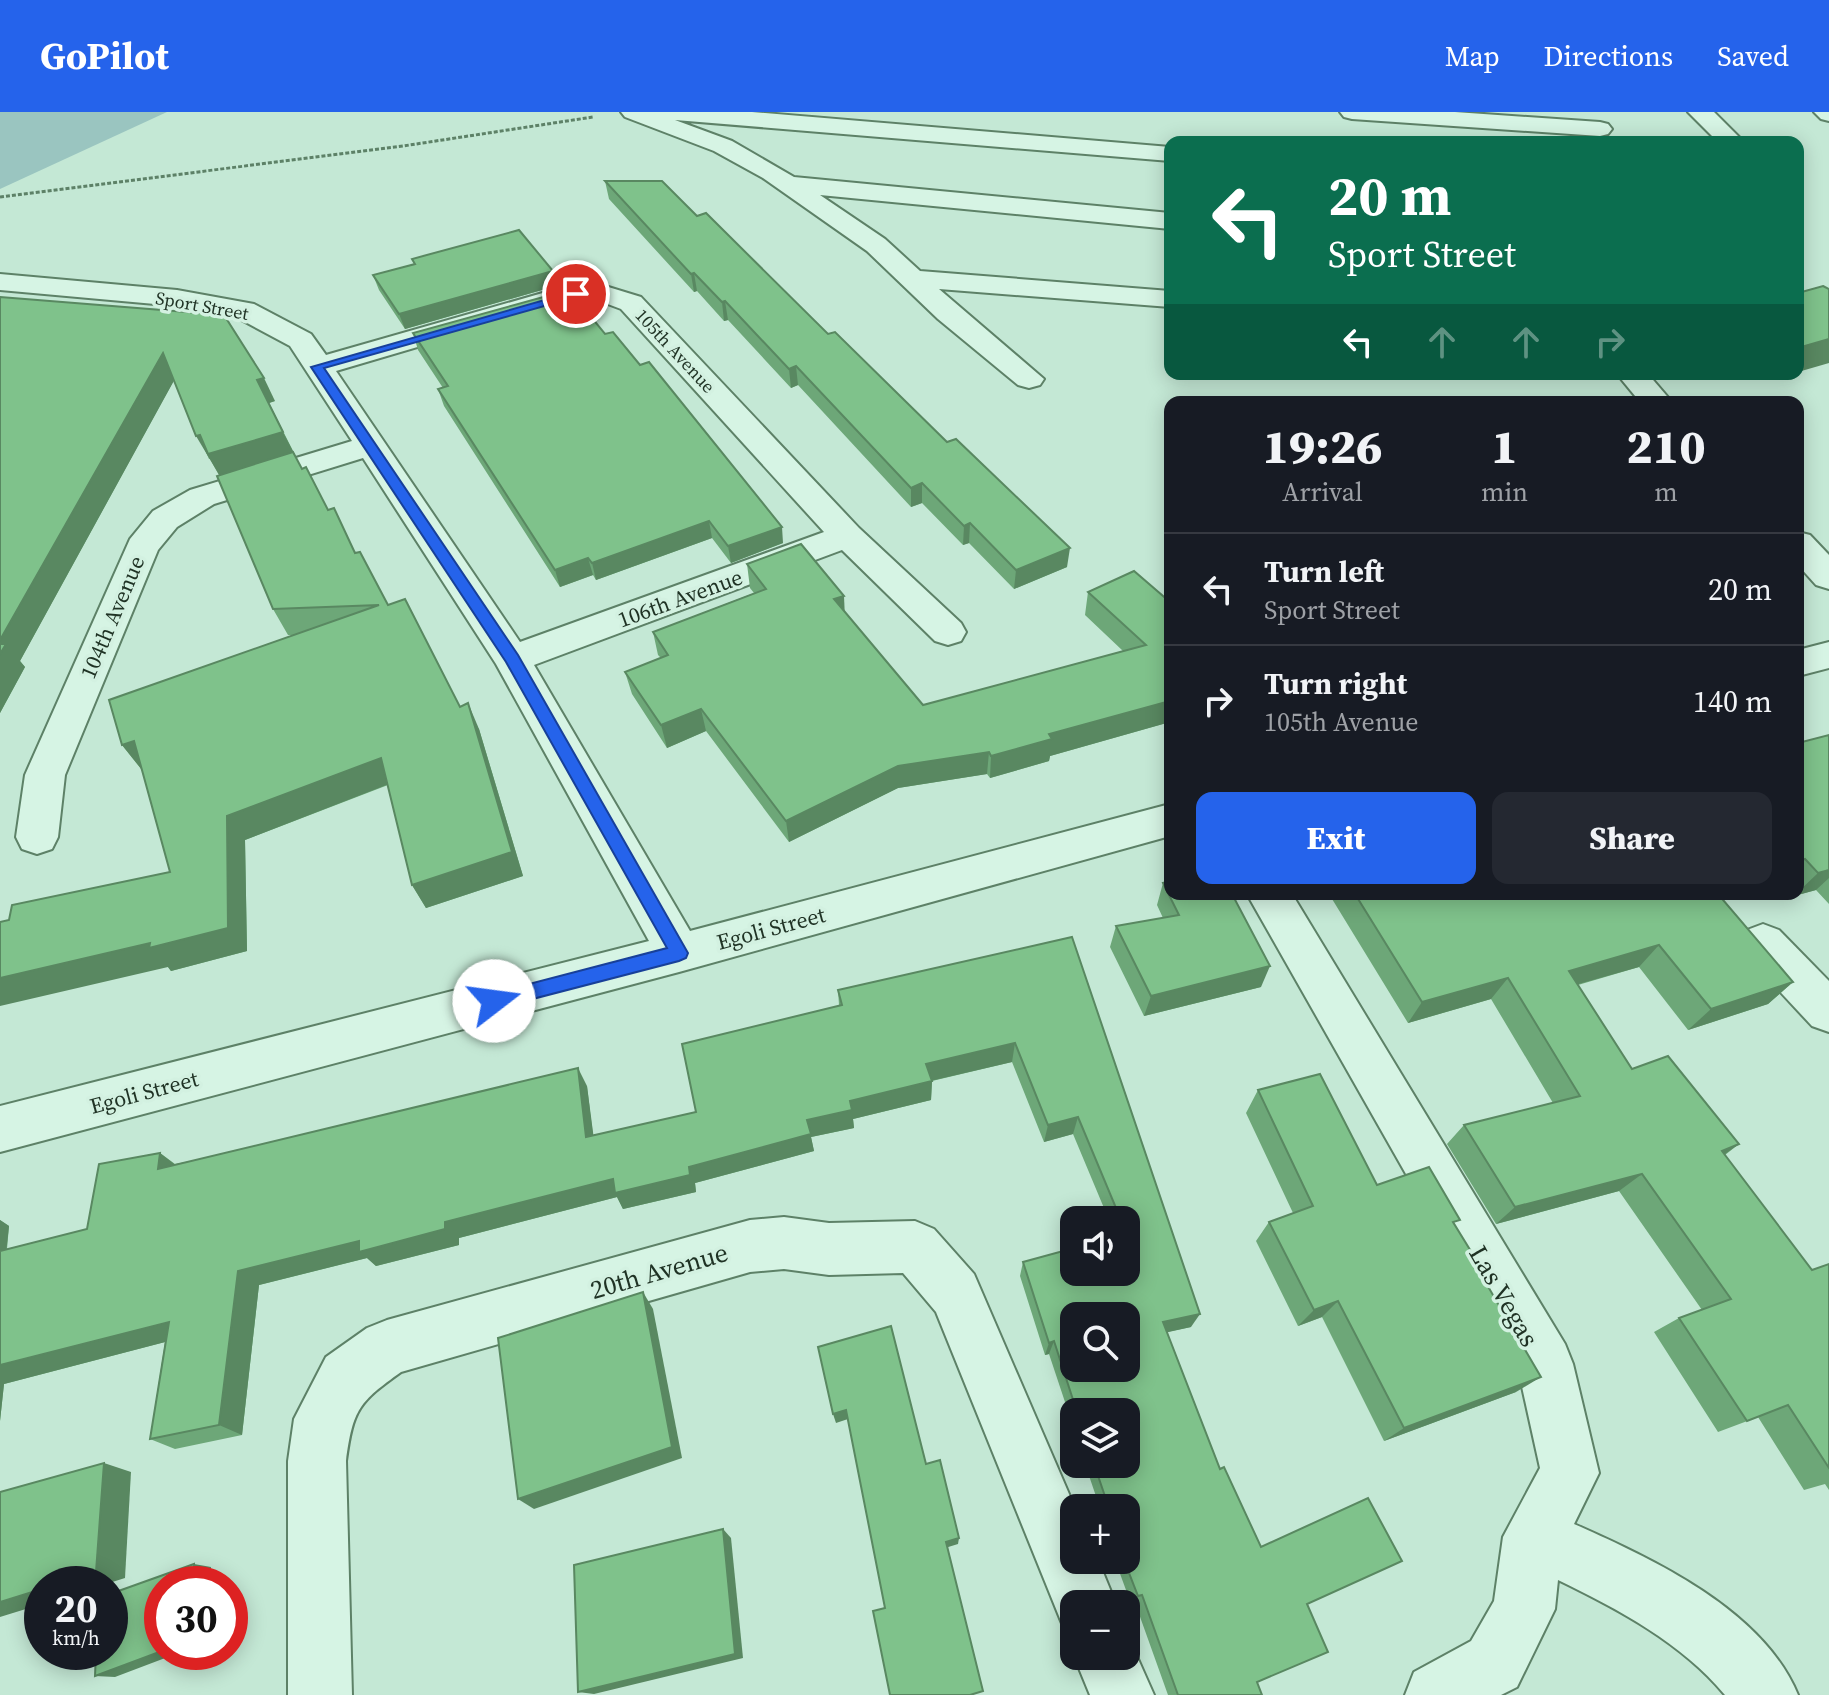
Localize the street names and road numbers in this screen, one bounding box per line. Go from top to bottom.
street label: Sport Street [154,285,251,326]
street label: 105th Avenue [630,303,721,398]
street label: 104th Avenue [73,551,151,683]
street label: 106th Avenue [613,562,747,634]
street label: Egoli Street [713,899,829,957]
street label: Egoli Street [86,1063,202,1121]
street label: 20th Avenue [586,1234,732,1308]
street label: Las Vegas [1460,1239,1548,1353]

